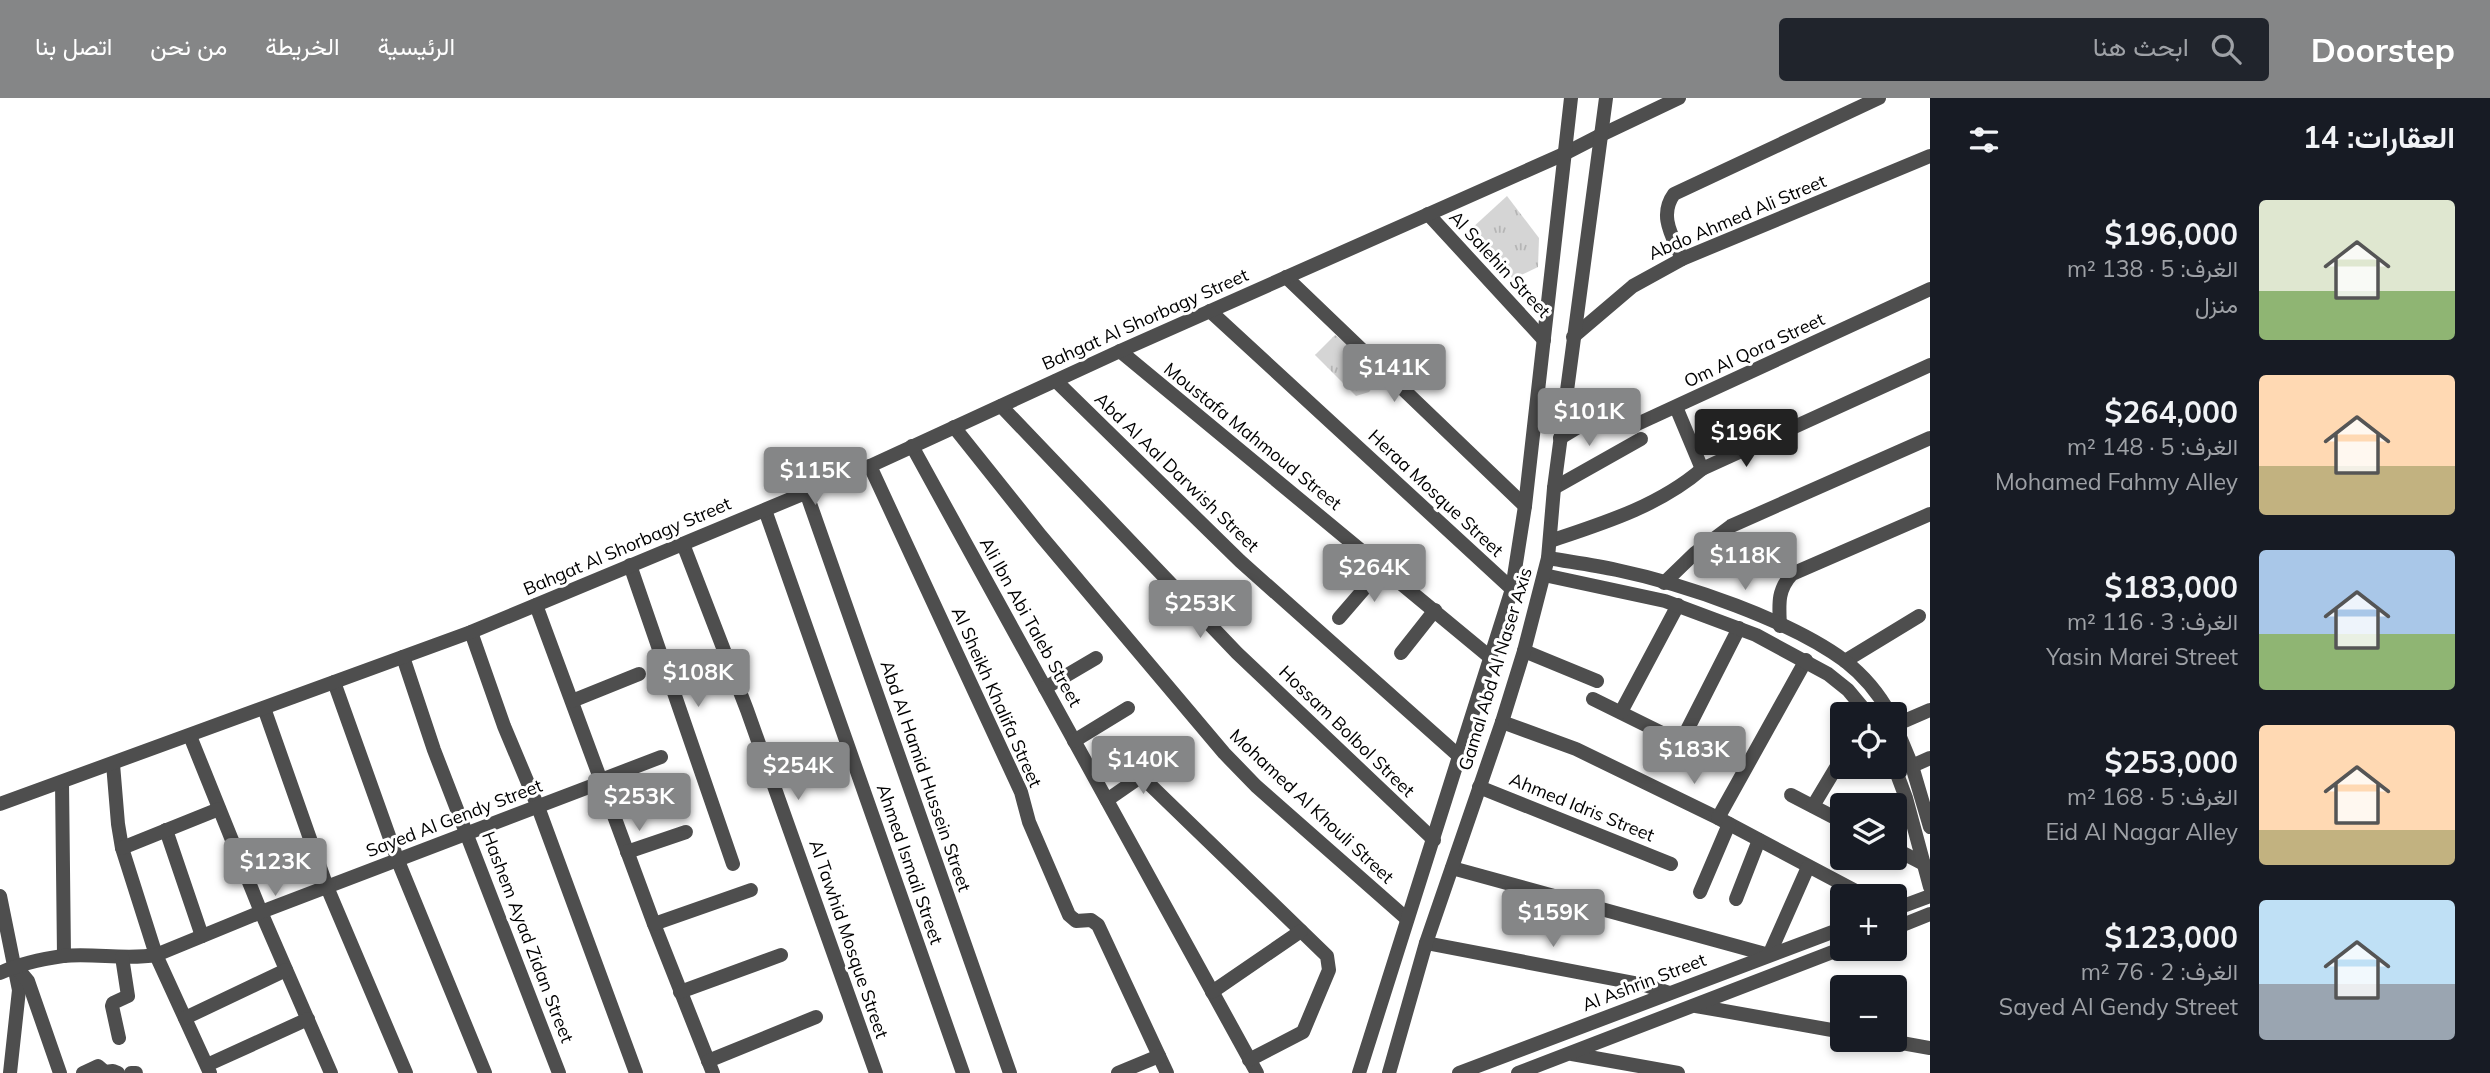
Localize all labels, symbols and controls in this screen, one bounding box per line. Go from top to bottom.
search box [1779,18,2269,81]
text: Doorstep [2311,29,2455,70]
text: ابحث هنا [2093,30,2189,63]
icon: search [2207,30,2245,68]
text: اتصل بنا [35,31,112,61]
text: من نحن [150,31,227,61]
text: الخريطة [265,31,339,61]
text: الرئيسية [377,31,455,61]
text: العقارات: 14 [2303,118,2455,156]
icon: filters [1965,121,2003,159]
street label: Abdo Ahmed Ali Street [1645,169,1829,265]
street label: Al Salehin Street [1444,206,1556,322]
text: $196,000 [2105,215,2238,253]
icon: home [2315,228,2399,312]
text: الغرف: 5 · 138 m² [2067,254,2238,283]
street label: Bahgat Al Shorbagy Street [1038,263,1252,375]
text: منزل [2195,290,2238,319]
street label: Om Al Qora Street [1680,307,1828,393]
pin: $141K [1345,344,1443,404]
text: $141K [1359,352,1429,381]
street label: Moustafa Mahmoud Street [1159,357,1347,515]
street label: Abd Al Aal Darwish Street [1090,387,1264,557]
pin: $101K [1540,388,1638,448]
text: $264,000 [2105,393,2238,431]
text: $101K [1554,396,1624,425]
icon: home [2315,403,2399,487]
pin: $196K [1697,410,1795,469]
text: $196K [1711,417,1781,446]
street label: Heraa Mosque Street [1364,424,1508,562]
text: الغرف: 5 · 148 m² [2067,432,2238,461]
pin: $115K [766,448,864,507]
text: $115K [780,455,850,484]
text: Mohamed Fahmy Alley [1995,467,2238,496]
street label: Bahgat Al Shorbagy Street [520,492,734,600]
pin: $118K [1696,532,1794,592]
street label: Ali Ibn Abi Taleb Street [975,533,1087,711]
text: $118K [1710,540,1780,569]
pin: $264K [1325,545,1423,604]
text: $264K [1339,552,1409,581]
street label: Gamal Abd Al Naser Axis [1453,565,1537,773]
text: $183,000 [2105,568,2238,606]
icon: home [2315,578,2399,662]
pin: $253K [1151,580,1249,640]
text: $253K [1165,588,1235,617]
street label: Al Sheikh Khalifa Street [947,603,1047,791]
text: الغرف: 3 · 116 m² [2067,607,2238,636]
text: Yasin Marei Street [2046,642,2238,671]
pin: $108K [649,650,747,709]
text: $108K [663,657,733,686]
street label: Abd Al Hamid Hussein Street [876,657,976,895]
street label: Hossam Bolbol Street [1274,660,1420,802]
map controls [1830,702,1907,1052]
button: locate [1830,702,1907,779]
street label: Mohamed Al Khouli Street [1225,724,1399,888]
pin: $183K [1645,726,1743,786]
text: $183K [1659,734,1729,763]
pin: $140K [1094,736,1192,796]
pin: $254K [749,742,847,802]
text: $253,000 [2105,743,2238,781]
text: $140K [1108,744,1178,773]
text: $254K [763,750,833,779]
icon: home [2315,753,2399,837]
street label: Ahmed Idris Street [1506,767,1658,847]
street label: Sayed Al Gendy Street [363,774,545,862]
pin: $253K [590,774,688,833]
text: $253K [604,781,674,810]
street label: Ahmed Ismail Street [872,781,948,947]
text: الغرف: 5 · 168 m² [2067,782,2238,811]
button: layers [1830,793,1907,870]
text: Eid Al Nagar Alley [2045,817,2238,846]
street label: Hashem Ayad Zidan Street [477,828,579,1046]
street label: Al Tawhid Mosque Street [804,837,894,1041]
pin: $123K [226,838,324,898]
text: $123K [240,846,310,875]
button: + [1830,884,1907,961]
pin: $159K [1504,890,1602,949]
text: $159K [1518,897,1588,926]
text: $123,000 [2105,918,2238,956]
icon: home [2315,928,2399,1012]
street label: Al Ashrin Street [1579,948,1709,1016]
text: الغرف: 2 · 76 m² [2081,957,2238,986]
button: − [1830,975,1907,1052]
text: Sayed Al Gendy Street [1999,992,2238,1021]

